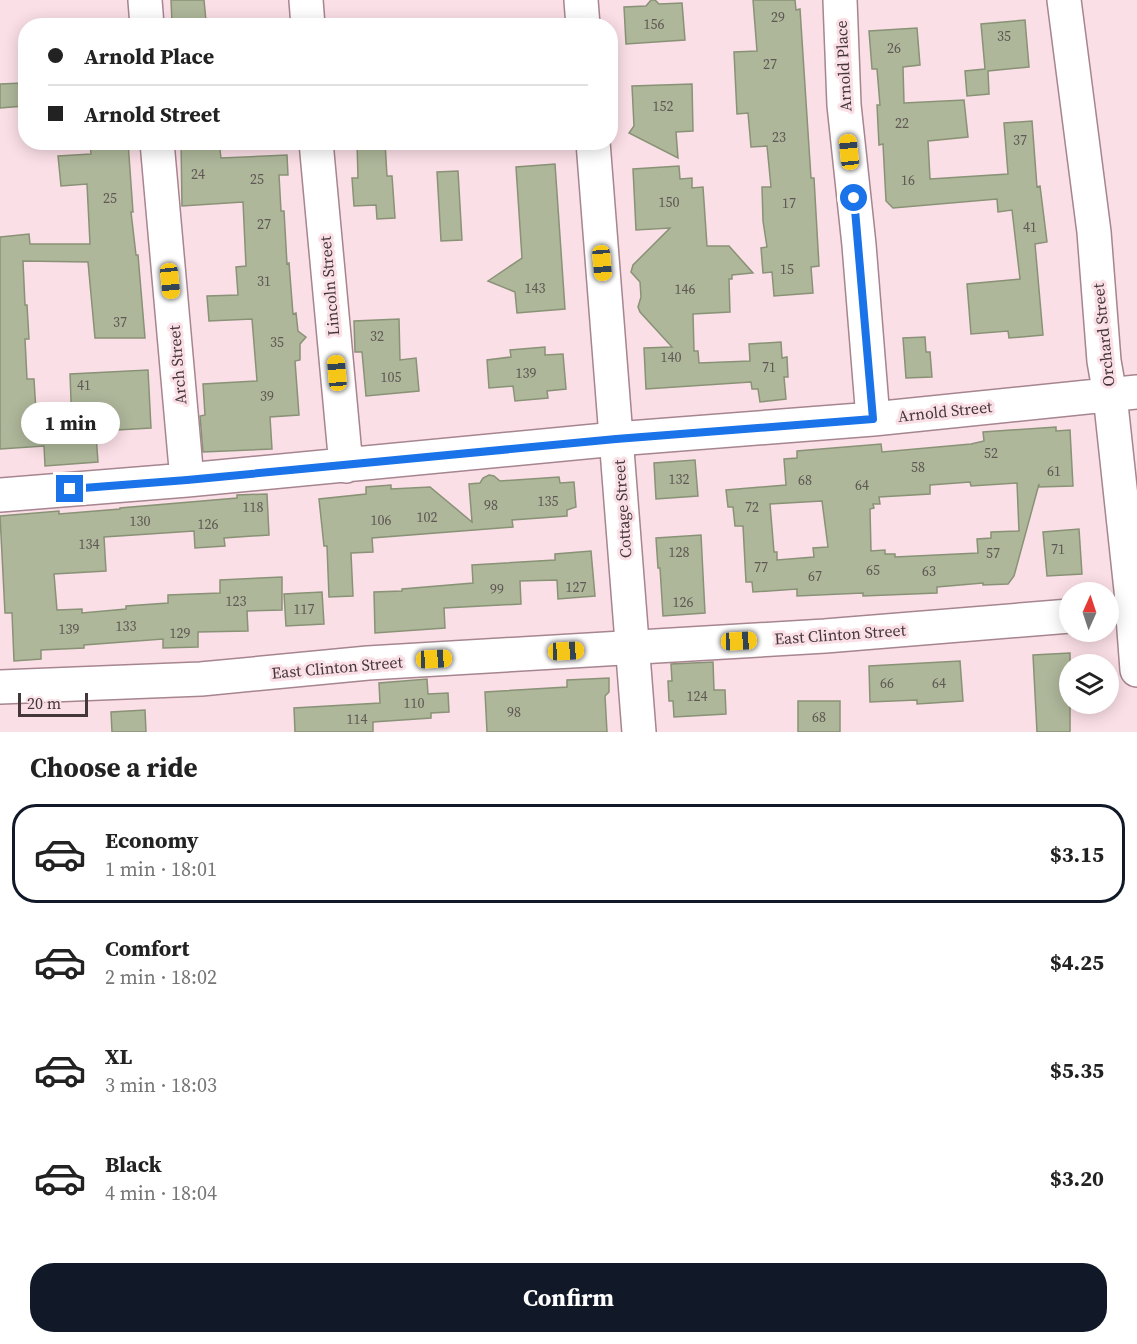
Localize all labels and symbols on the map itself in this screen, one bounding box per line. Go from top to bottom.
house number: 29 [771,7,785,27]
house number: 156 [644,14,665,34]
street label: Arnold Place [830,20,856,112]
house number: 35 [997,26,1011,46]
house number: 26 [887,38,901,58]
house number: 27 [763,54,777,74]
house number: 152 [653,96,674,116]
house number: 22 [895,113,909,133]
house number: 23 [772,127,786,147]
house number: 37 [1013,130,1027,150]
car [838,133,860,171]
house number: 24 [191,164,205,184]
house number: 25 [250,169,264,189]
house number: 16 [901,170,915,190]
route start [840,184,867,211]
house number: 25 [103,188,117,208]
house number: 150 [659,192,680,212]
house number: 17 [782,193,796,213]
house number: 27 [257,214,271,234]
house number: 41 [1023,217,1037,237]
street label: Lincoln Street [314,234,344,337]
car [591,244,613,282]
house number: 15 [780,259,794,279]
car [159,262,181,300]
house number: 31 [257,271,271,291]
house number: 143 [525,278,546,298]
house number: 146 [675,279,696,299]
street label: Orchard Street [1087,281,1119,388]
house number: 37 [113,312,127,332]
street label: Arch Street [163,324,191,406]
house number: 32 [370,326,384,346]
house number: 35 [270,332,284,352]
house number: 140 [661,347,682,367]
car [326,354,348,392]
house number: 71 [762,357,776,377]
house number: 139 [516,363,537,383]
house number: 105 [381,367,402,387]
house number: 41 [77,375,91,395]
house number: 39 [260,386,274,406]
street label: Arnold Street [897,395,994,427]
callout: 1 min [20,402,119,444]
house number: 52 [984,443,998,463]
house number: 58 [911,457,925,477]
street label: Cottage Street [608,458,636,559]
house number: 61 [1047,461,1061,481]
house number: 132 [669,469,690,489]
house number: 68 [798,470,812,490]
route end [56,475,83,502]
house number: 64 [855,475,869,495]
house number: 135 [538,491,559,511]
house number: 98 [484,495,498,515]
house number: 118 [243,497,264,517]
house number: 72 [745,497,759,517]
house number: 102 [417,507,438,527]
house number: 106 [371,510,392,530]
house number: 130 [130,511,151,531]
house number: 126 [198,514,219,534]
house number: 134 [79,534,100,554]
house number: 71 [1051,539,1065,559]
house number: 128 [669,542,690,562]
house number: 57 [986,543,1000,563]
house number: 77 [754,557,768,577]
house number: 65 [866,560,880,580]
house number: 63 [922,561,936,581]
house number: 67 [808,566,822,586]
house number: 127 [566,577,587,597]
house number: 99 [490,579,504,599]
north arrow [1059,582,1119,642]
house number: 123 [226,591,247,611]
house number: 126 [673,592,694,612]
house number: 117 [294,599,315,619]
house number: 133 [116,616,137,636]
street label: East Clinton Street [774,618,907,650]
house number: 139 [59,619,80,639]
house number: 129 [170,623,191,643]
car [721,631,757,651]
car [548,641,584,661]
car [416,649,452,669]
street label: East Clinton Street [270,650,404,684]
house number: 66 [880,673,894,693]
house number: 64 [932,673,946,693]
house number: 124 [687,686,708,706]
scale bar [18,690,88,718]
house number: 110 [404,693,425,713]
house number: 98 [507,702,521,722]
house number: 68 [812,707,826,727]
house number: 114 [347,709,368,729]

